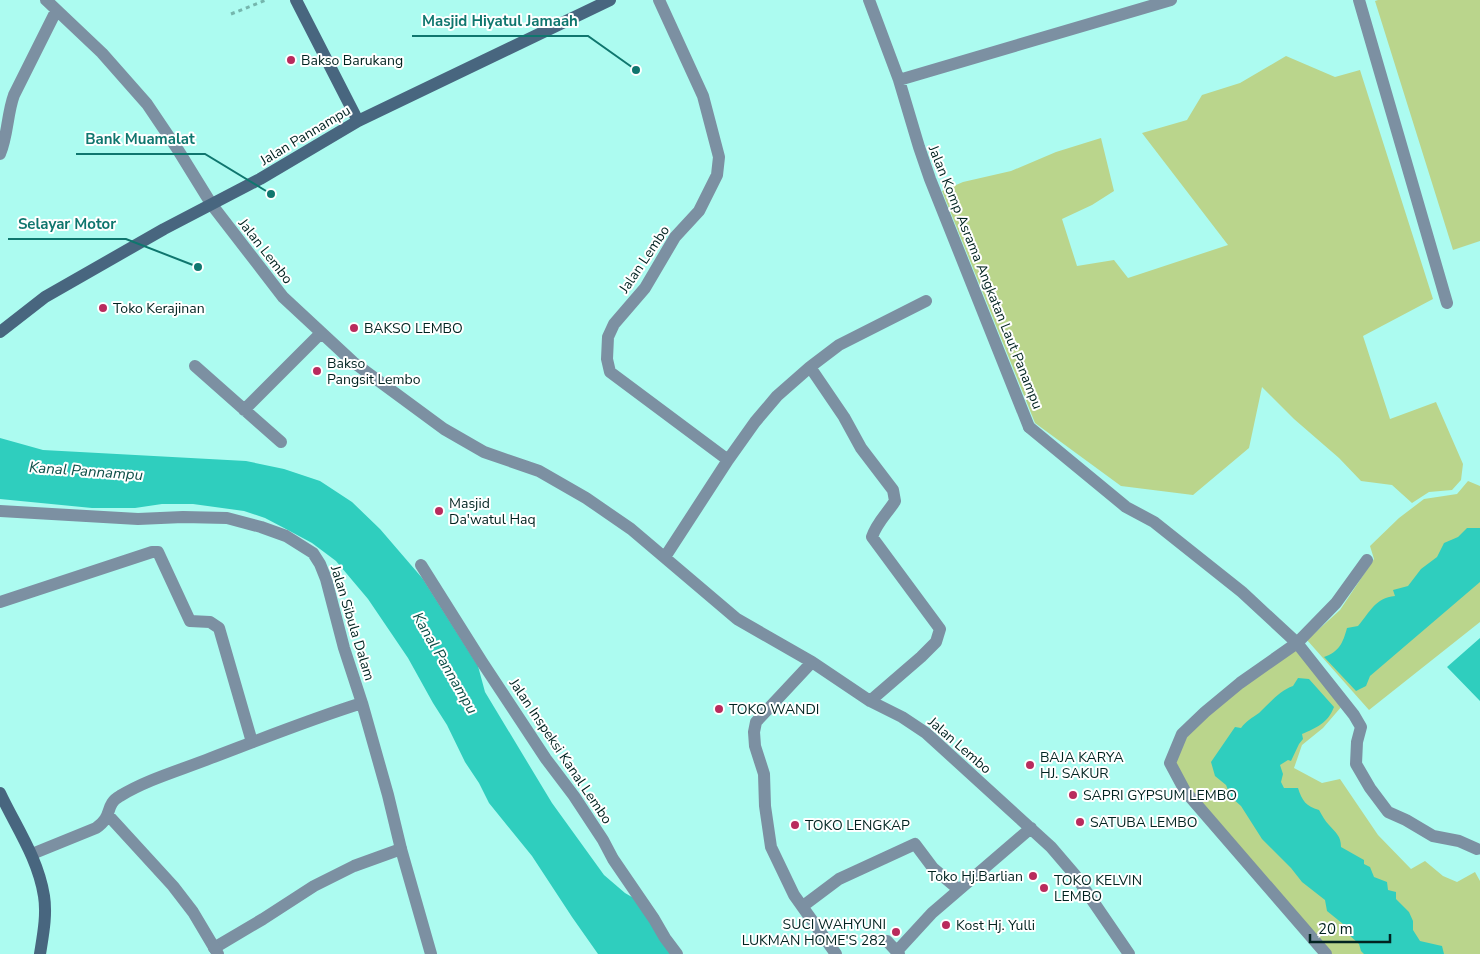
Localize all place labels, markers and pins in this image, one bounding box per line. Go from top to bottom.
callout: Masjid Hiyatul Jamaah [412,6,588,36]
place label: Bakso Barukang [301,51,403,70]
marker: Bakso Barukang [285,54,297,66]
callout: Bank Muamalat [76,124,205,154]
callout: Selayar Motor [8,209,126,239]
place label: Toko Kerajinan [113,299,205,318]
marker: Toko Kerajinan [97,302,109,314]
place label: BAKSO LEMBO [364,319,463,338]
marker: BAKSO LEMBO [348,322,360,334]
place label: Bakso Pangsit Lembo [327,354,421,389]
marker: Bakso Pangsit Lembo [311,365,323,377]
place label: Masjid Da'watul Haq [449,494,536,529]
marker: Masjid Da'watul Haq [433,505,445,517]
place label: TOKO WANDI [729,700,819,719]
marker: TOKO WANDI [713,703,725,715]
place label: BAJA KARYA HJ. SAKUR [1040,748,1124,783]
marker: BAJA KARYA HJ. SAKUR [1024,759,1036,771]
place label: SAPRI GYPSUM LEMBO [1083,786,1237,805]
marker: SAPRI GYPSUM LEMBO [1067,789,1079,801]
place label: SATUBA LEMBO [1090,813,1197,832]
place label: TOKO LENGKAP [805,816,910,835]
marker: SATUBA LEMBO [1074,816,1086,828]
marker: TOKO LENGKAP [789,819,801,831]
place label: Toko Hj.Barlian [928,867,1023,886]
marker: Toko Hj.Barlian [1027,870,1039,882]
place label: TOKO KELVIN LEMBO [1054,871,1142,906]
marker: TOKO KELVIN LEMBO [1038,882,1050,894]
place label: SUCI WAHYUNI LUKMAN HOME'S 282 [742,915,886,950]
place label: Kost Hj. Yulli [956,916,1035,935]
marker: Kost Hj. Yulli [940,919,952,931]
marker: SUCI WAHYUNI LUKMAN HOME'S 282 [890,926,902,938]

